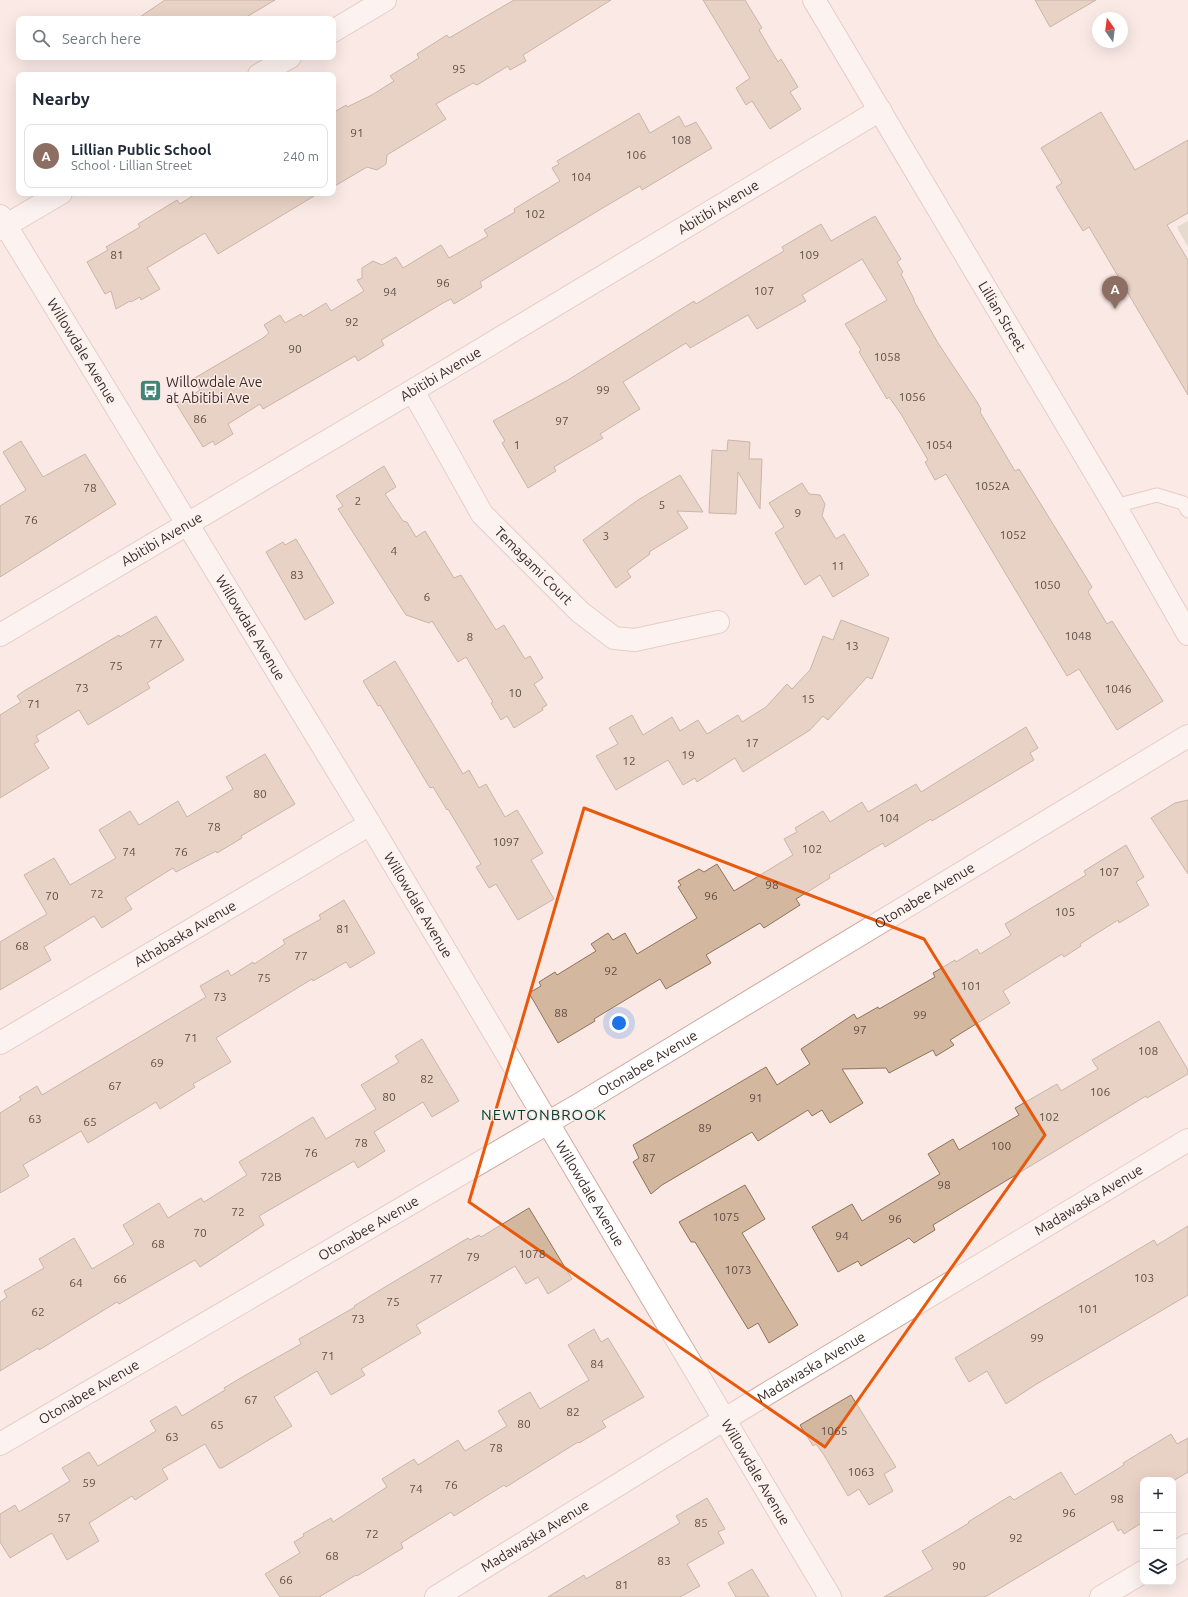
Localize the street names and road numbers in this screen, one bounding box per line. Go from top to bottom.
street label: Abitibi Avenue [675,177,762,238]
street label: Lillian Street [975,278,1029,355]
street label: Willowdale Avenue [44,295,120,406]
street label: Abitibi Avenue [397,344,484,404]
street label: Abitibi Avenue [118,509,205,569]
street label: Temagami Court [491,523,576,608]
street label: Willowdale Avenue [212,572,289,683]
street label: Willowdale Avenue [381,849,456,961]
street label: Otonabee Avenue [872,859,977,932]
street label: Athabaska Avenue [131,897,239,970]
street label: Otonabee Avenue [594,1027,700,1100]
street label: Willowdale Avenue [552,1138,628,1250]
street label: Madawaska Avenue [1032,1161,1146,1239]
street label: Otonabee Avenue [315,1192,422,1264]
street label: Madawaska Avenue [754,1328,868,1406]
street label: Otonabee Avenue [36,1356,142,1428]
street label: Willowdale Avenue [718,1416,793,1528]
street label: Madawaska Avenue [478,1497,592,1575]

